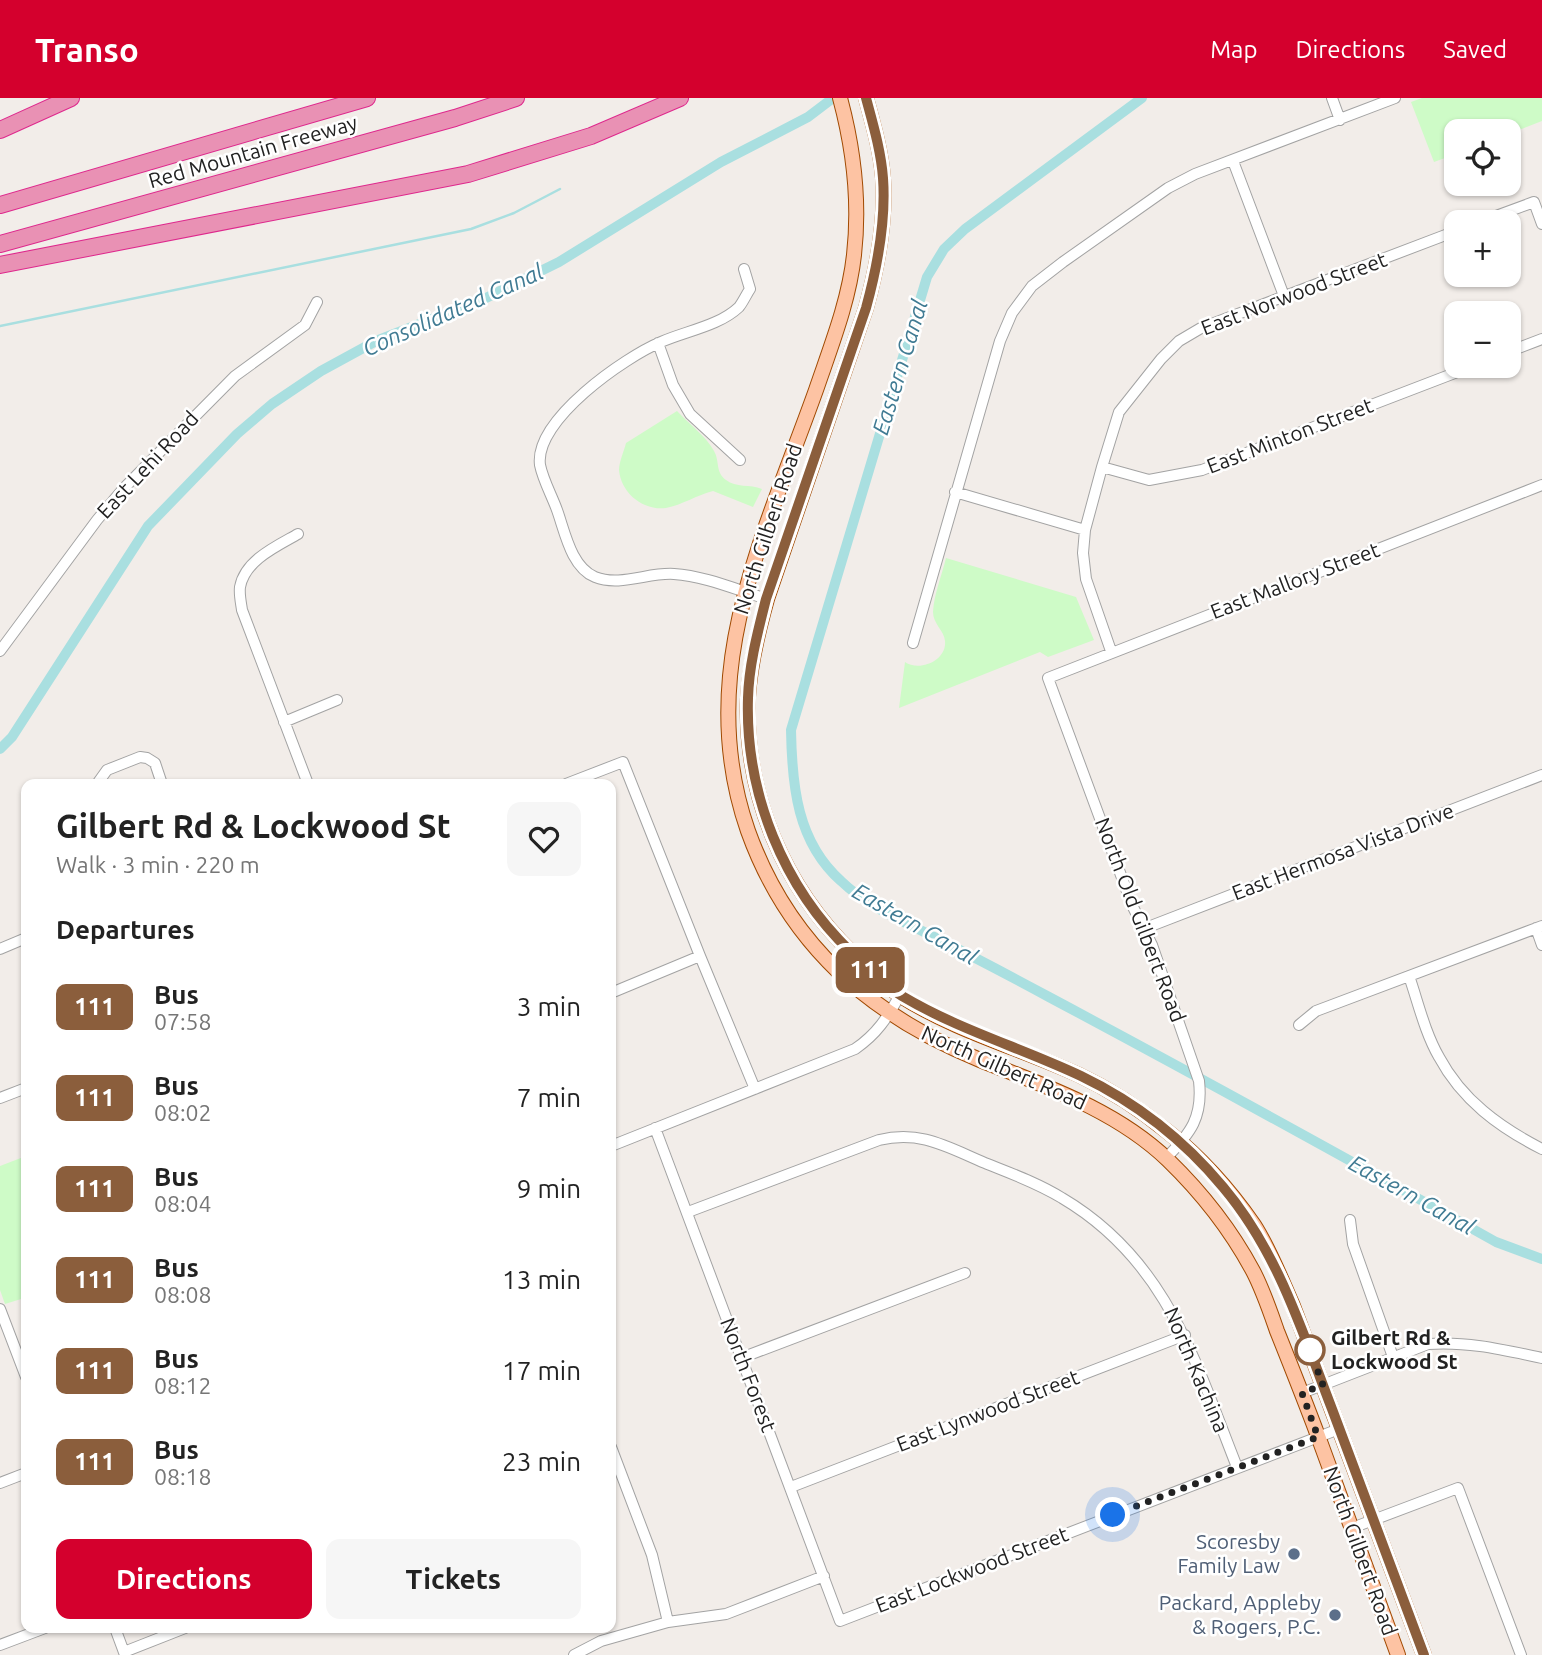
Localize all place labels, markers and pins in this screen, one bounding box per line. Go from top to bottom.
place label: Gilbert Rd & Lockwood St [1331,1325,1458,1373]
marker: Gilbert Rd & Lockwood St [1295,1335,1325,1365]
place label: Scoresby Family Law [1178,1529,1280,1577]
marker: Scoresby Family Law [1286,1546,1302,1562]
place label: Packard, Appleby & Rogers, P.C. [1159,1590,1321,1638]
marker: Packard, Appleby & Rogers, P.C. [1327,1607,1343,1623]

